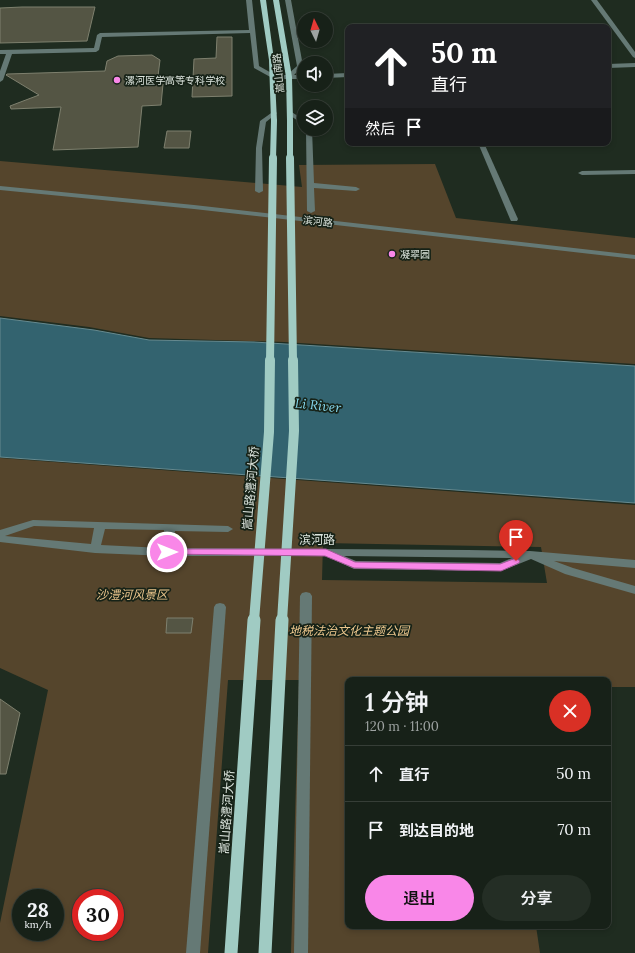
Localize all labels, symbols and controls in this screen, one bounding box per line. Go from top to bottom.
north arrow [297,12,333,48]
map controls [297,12,333,136]
text: 50 m [431,35,497,71]
icon: ahead [365,40,417,92]
street label: 嵩山南路 [270,52,287,94]
button: sound [297,56,333,92]
text: 直行 [431,73,467,96]
place label: 漯河医学高等专科学校 [125,74,225,87]
marker: 漯河医学高等专科学校 [112,75,122,85]
button: layers [297,100,333,136]
icon: arrive [403,116,425,138]
text: 然后 [365,119,395,138]
street label: 滨河路 [302,213,334,230]
place label: 凝翠园 [400,248,430,261]
marker: 凝翠园 [387,249,397,259]
water label: Li River [294,395,342,416]
street label: 嵩山路澧河大桥 [239,445,262,530]
pin [499,520,533,561]
icon: arrive [505,526,527,548]
position arrow [146,531,188,573]
street label: 滨河路 [299,532,335,547]
park label: 沙澧河风景区 [96,587,170,602]
park label: 地税法治文化主题公园 [289,623,411,638]
text: 1 分钟 [365,687,429,718]
button: close [549,690,591,732]
text: 120 m · 11:00 [365,718,439,735]
icon: ahead [365,763,387,785]
text: 50 m [556,764,591,783]
text: 直行 [399,765,429,784]
street label: 嵩山路澧河大桥 [216,770,237,854]
icon: arrive [365,819,387,841]
text: 70 m [557,820,591,839]
text: 到达目的地 [399,821,474,840]
button: 退出 [365,875,474,921]
button: 分享 [482,875,591,921]
speed limit sign: 30 [72,889,124,941]
text: 28 [27,897,49,922]
text: km/h [24,918,52,931]

